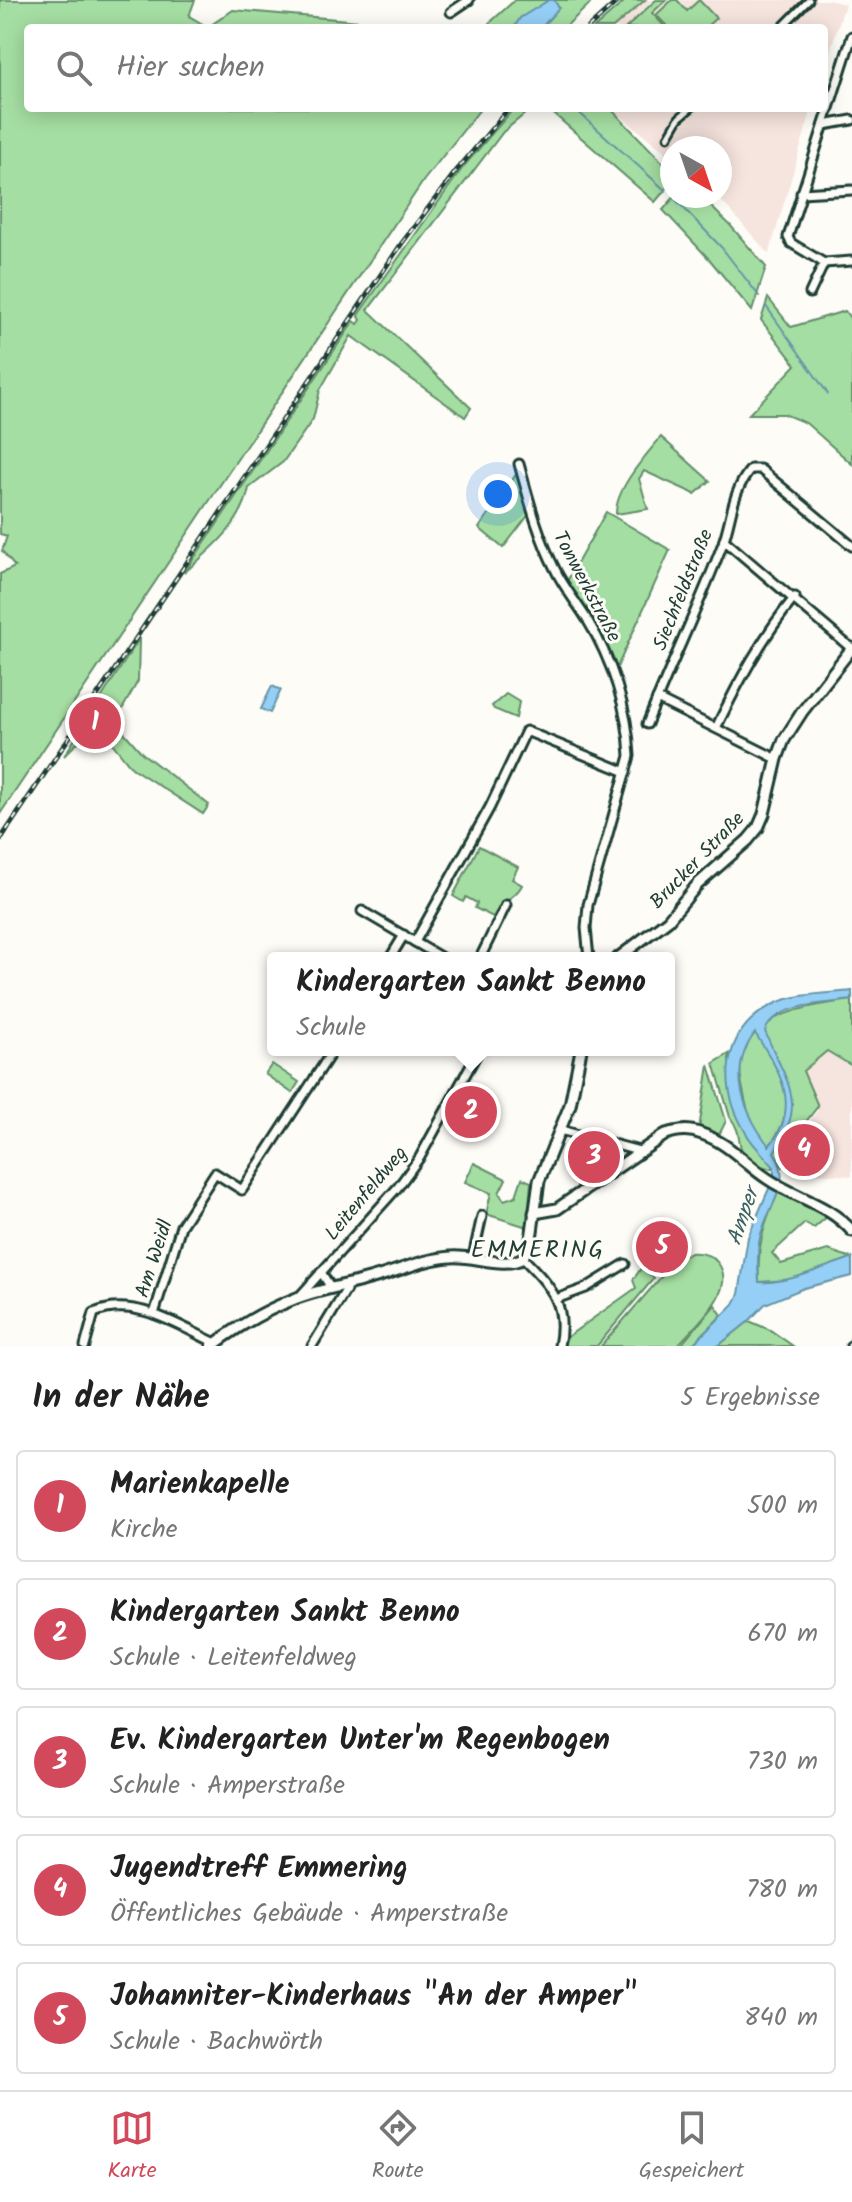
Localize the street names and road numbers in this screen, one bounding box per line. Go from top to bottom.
street label: Siechfeldstraße [645,524,723,656]
street label: Tonwerkstraße [543,526,629,648]
street label: Brucker Straße [643,805,753,917]
street label: Leitenfeldweg [318,1139,416,1249]
street label: Am Weidl [127,1216,183,1302]

